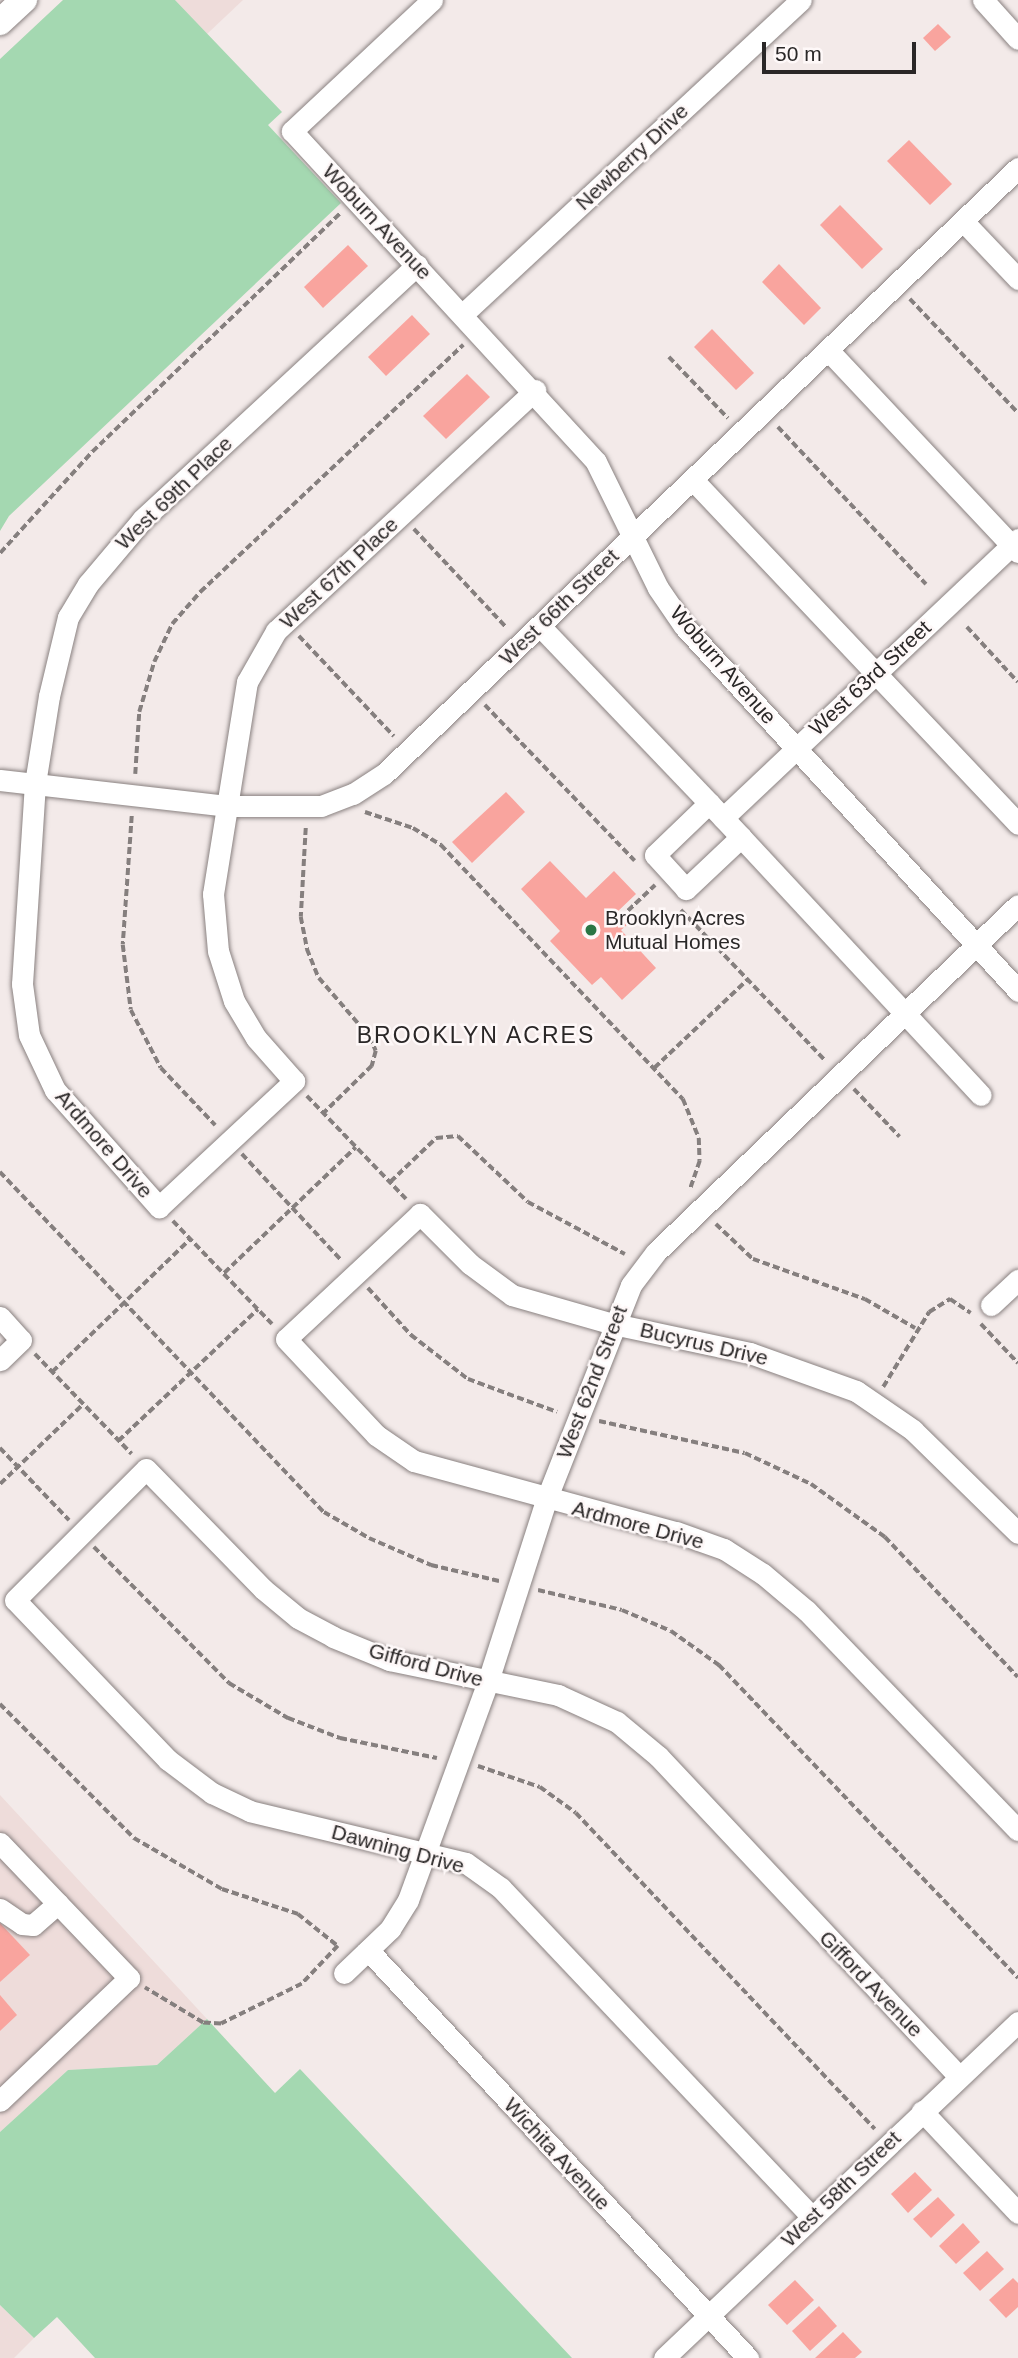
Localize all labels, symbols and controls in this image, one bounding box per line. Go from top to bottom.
scale bar [766,28,920,72]
text: 50 m [775,42,822,65]
street label: Newberry Drive [570,98,694,216]
street label: Woburn Avenue [317,159,437,285]
street label: West 69th Place [110,431,238,555]
street label: West 67th Place [275,512,403,634]
street label: West 66th Street [494,544,624,670]
street label: Woburn Avenue [664,600,782,730]
street label: West 63rd Street [804,615,936,741]
place label: Brooklyn Acres Mutual Homes [605,905,746,955]
marker: Brooklyn Acres Mutual Homes [583,922,599,938]
district label: BROOKLYN ACRES [358,1021,594,1049]
street label: Ardmore Drive [50,1085,158,1203]
street label: West 62nd Street [551,1302,633,1462]
street label: Bucyrus Drive [637,1317,771,1371]
street label: Ardmore Drive [569,1495,707,1555]
street label: Gifford Drive [366,1638,486,1692]
street label: Dawning Drive [329,1819,467,1879]
street label: Gifford Avenue [814,1925,928,2043]
street label: Wichita Avenue [498,2092,616,2216]
street label: West 58th Street [776,2126,906,2252]

